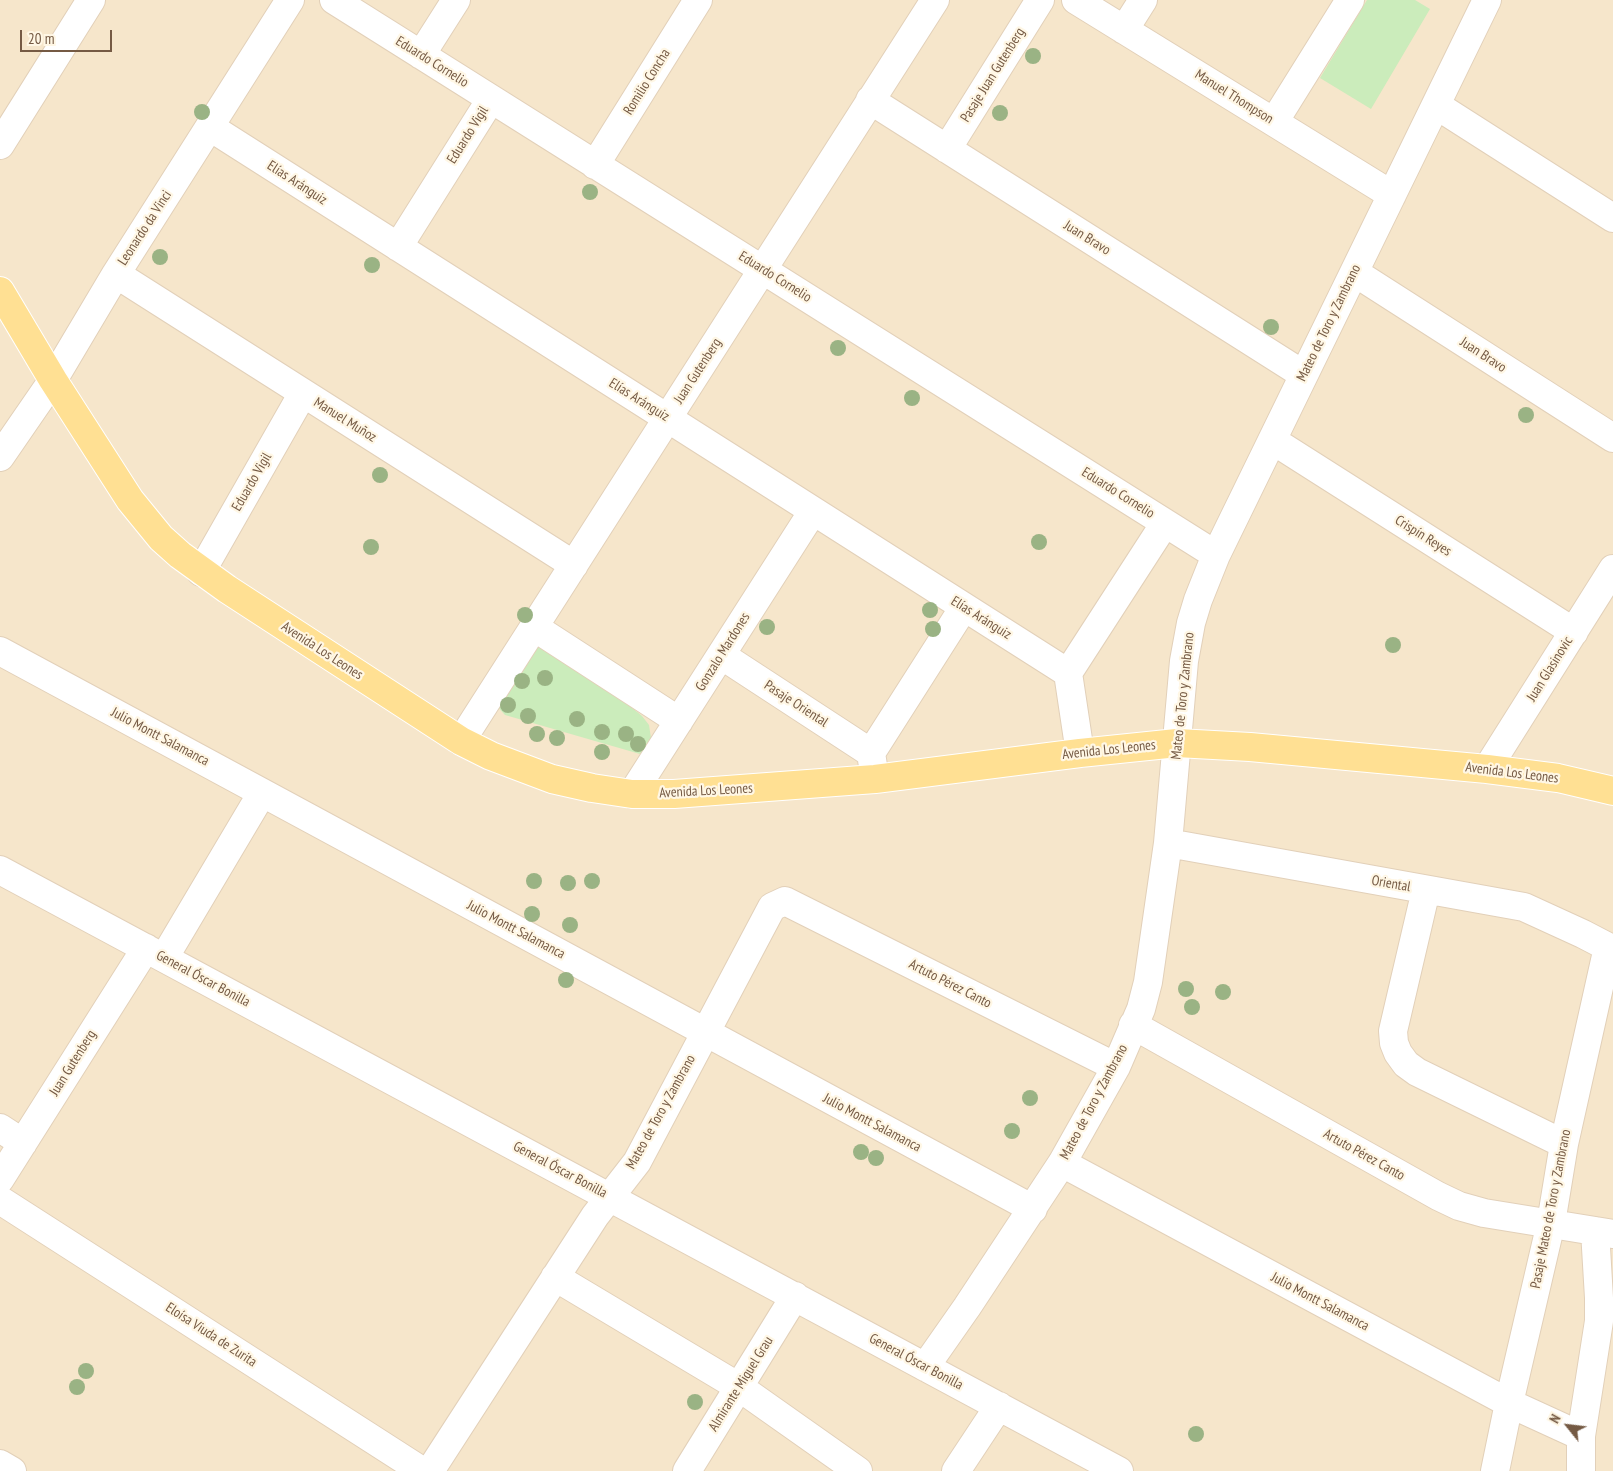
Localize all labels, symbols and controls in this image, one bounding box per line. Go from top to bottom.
scale bar [22,20,115,52]
street label: Pasaje Juan Gutenberg [957,25,1029,125]
text: 20 m [28,29,54,48]
street label: Eduardo Cornelio [392,33,472,91]
street label: Romilio Concha [620,46,674,118]
street label: Manuel Thompson [1192,66,1276,128]
street label: Eduardo Vigil [444,103,492,167]
street label: Elías Aránguiz [264,157,330,209]
street label: Leonardo da Vinci [115,187,175,269]
street label: Juan Bravo [1061,217,1113,259]
street label: Eduardo Cornelio [735,248,815,306]
street label: Mateo de Toro y Zambrano [1293,262,1365,384]
street label: Juan Bravo [1457,334,1509,376]
street label: Juan Gutenberg [671,335,725,407]
street label: Elías Aránguiz [606,375,672,425]
street label: Manuel Muñoz [311,394,379,446]
street label: Eduardo Vigil [229,450,275,514]
street label: Eduardo Cornelio [1078,464,1158,522]
street label: Crispín Reyes [1392,512,1454,560]
street label: Elías Aránguiz [948,593,1014,643]
street label: Gonzalo Mardones [692,610,754,694]
street label: Avenida Los Leones [278,618,366,684]
street label: Mateo de Toro y Zambrano [1168,631,1198,761]
street label: Juan Glasinovic [1523,634,1577,704]
street label: Pasaje Oriental [761,677,831,731]
street label: Julio Montt Salamanca [108,704,212,770]
street label: Avenida Los Leones [1062,737,1156,763]
street label: Avenida Los Leones [1464,759,1560,787]
street label: Avenida Los Leones [659,780,753,802]
street label: Oriental [1370,872,1412,896]
street label: Julio Montt Salamanca [464,897,568,963]
street label: General Óscar Bonilla [153,947,253,1011]
street label: Artuto Pérez Canto [906,956,994,1012]
street label: Juan Gutenberg [46,1027,100,1099]
street label: Mateo de Toro y Zambrano [1057,1042,1131,1162]
street label: Mateo de Toro y Zambrano [623,1052,699,1172]
street label: Julio Montt Salamanca [820,1090,924,1156]
street label: Artuto Pérez Canto [1320,1126,1408,1184]
street label: Pasaje Mateo de Toro y Zambrano [1527,1128,1575,1290]
street label: General Óscar Bonilla [510,1138,610,1202]
street label: Julio Montt Salamanca [1268,1269,1372,1335]
street label: Eloísa Viuda de Zurita [162,1299,260,1371]
street label: General Óscar Bonilla [866,1330,966,1394]
street label: Almirante Miguel Grau [705,1334,777,1434]
north arrow [1543,1401,1593,1451]
text: N [1545,1411,1565,1426]

